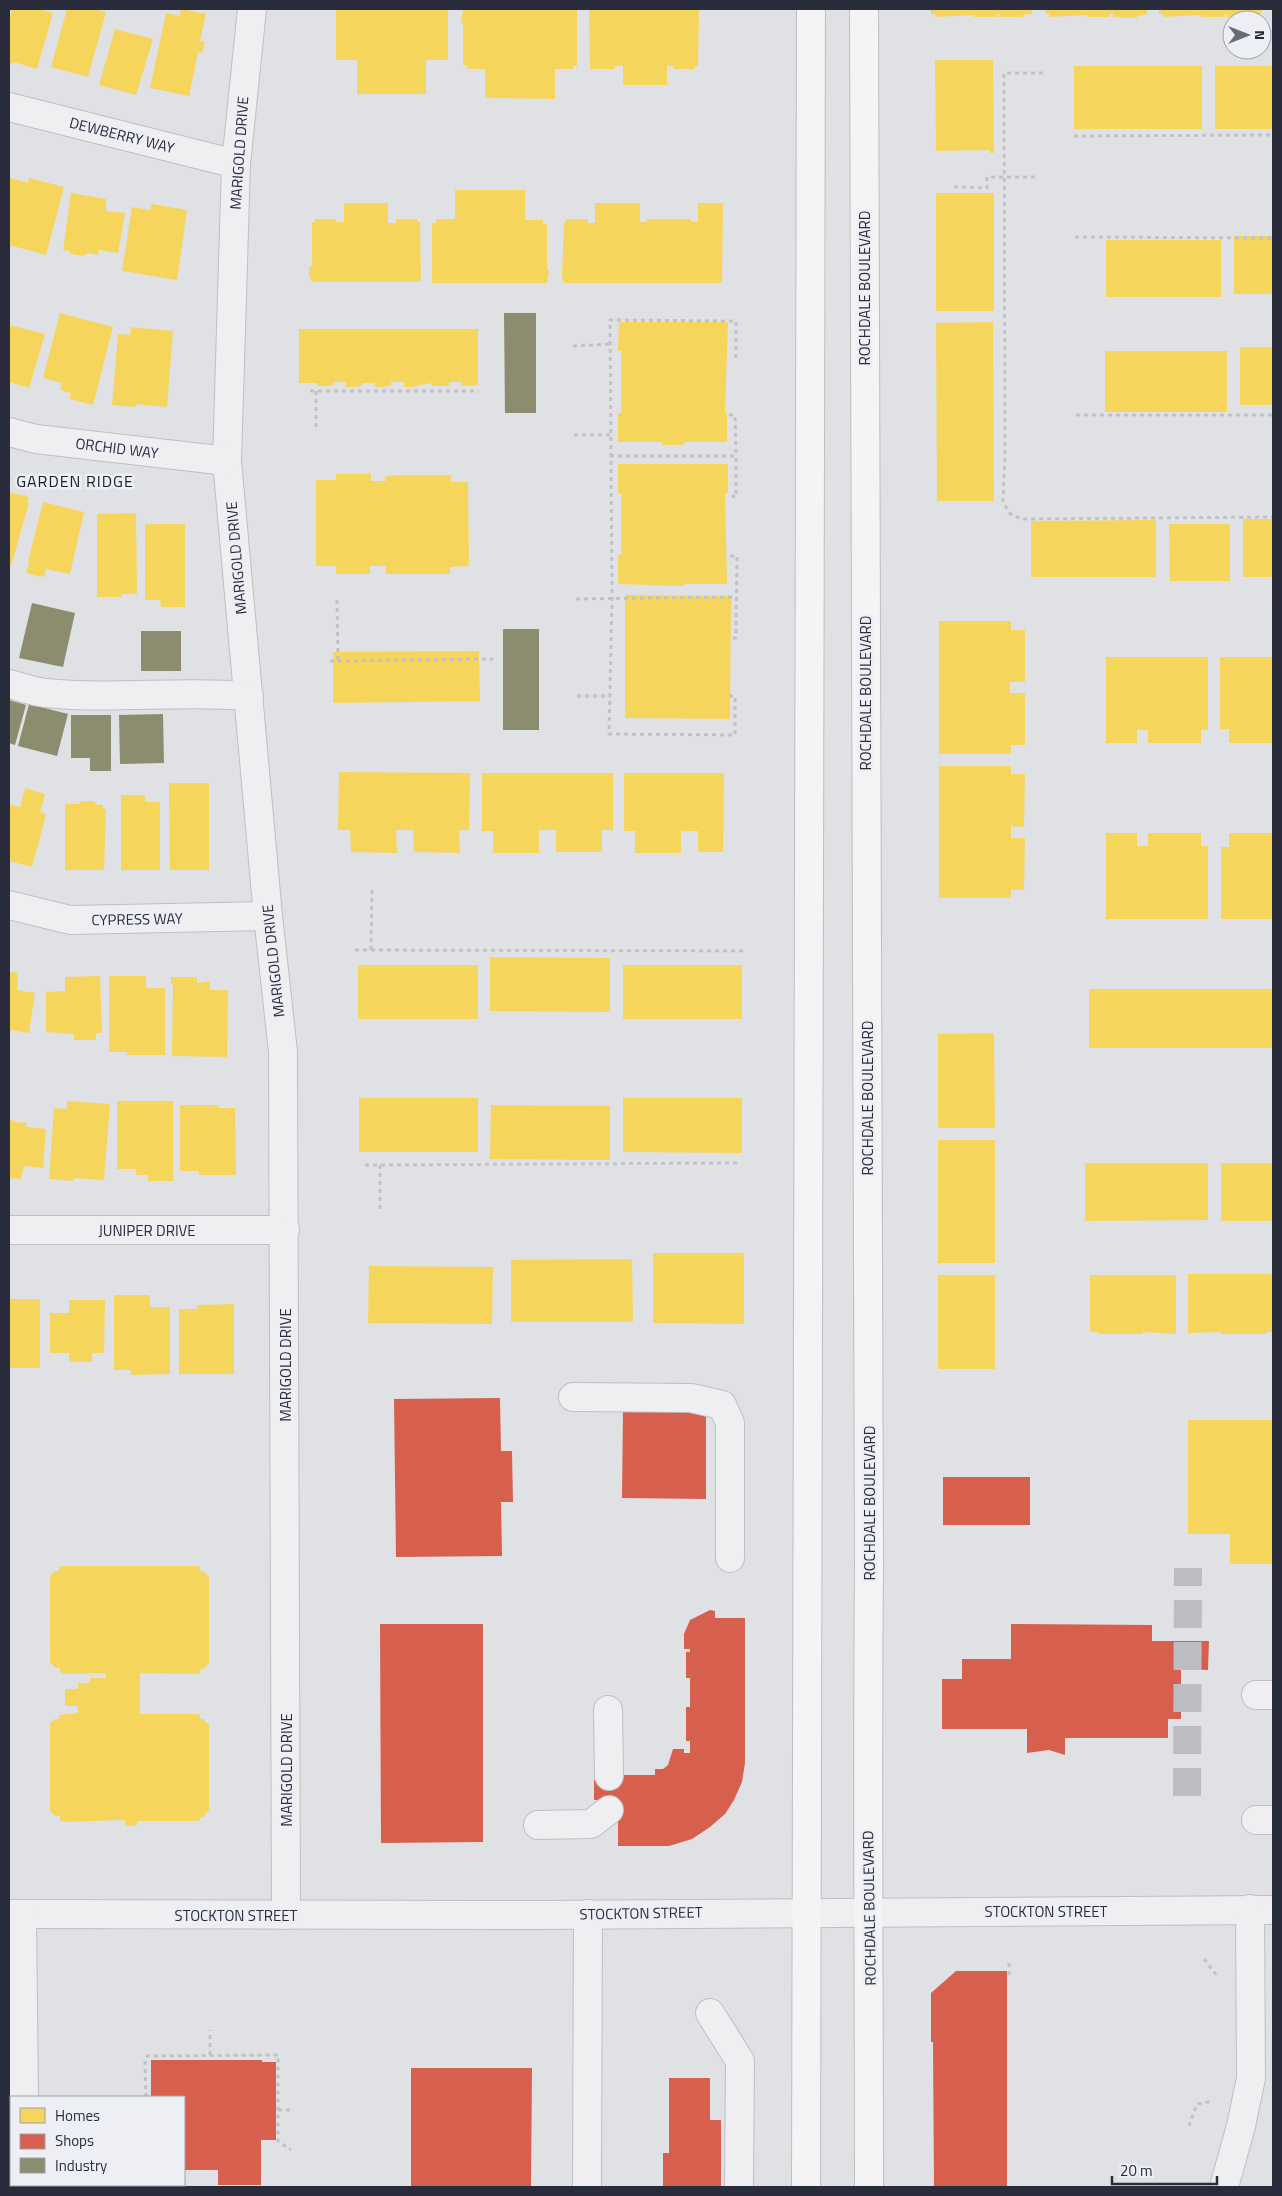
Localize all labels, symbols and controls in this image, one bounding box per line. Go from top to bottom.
north arrow [1222,10,1272,60]
text: N [1250,30,1271,40]
street label: MARIGOLD DRIVE [224,96,254,210]
street label: DEWBERRY WAY [67,111,177,159]
street label: ROCHDALE BOULEVARD [853,210,876,366]
street label: ORCHID WAY [74,432,160,464]
district label: GARDEN RIDGE [16,469,134,493]
street label: MARIGOLD DRIVE [220,501,252,615]
street label: ROCHDALE BOULEVARD [854,615,877,771]
street label: MARIGOLD DRIVE [256,903,290,1019]
street label: CYPRESS WAY [91,907,183,931]
street label: ROCHDALE BOULEVARD [856,1020,879,1176]
street label: JUNIPER DRIVE [98,1219,196,1242]
street label: MARIGOLD DRIVE [274,1308,297,1422]
street label: ROCHDALE BOULEVARD [858,1425,881,1581]
street label: MARIGOLD DRIVE [275,1713,298,1827]
street label: ROCHDALE BOULEVARD [856,1830,882,1986]
street label: STOCKTON STREET [579,1900,703,1926]
street label: STOCKTON STREET [985,1900,1108,1923]
street label: STOCKTON STREET [175,1904,298,1927]
legend [10,2096,185,2186]
text: Homes [55,2104,100,2127]
text: Shops [55,2129,94,2152]
text: Industry [55,2154,107,2177]
scale bar [1112,2154,1217,2186]
text: 20 m [1120,2159,1153,2182]

